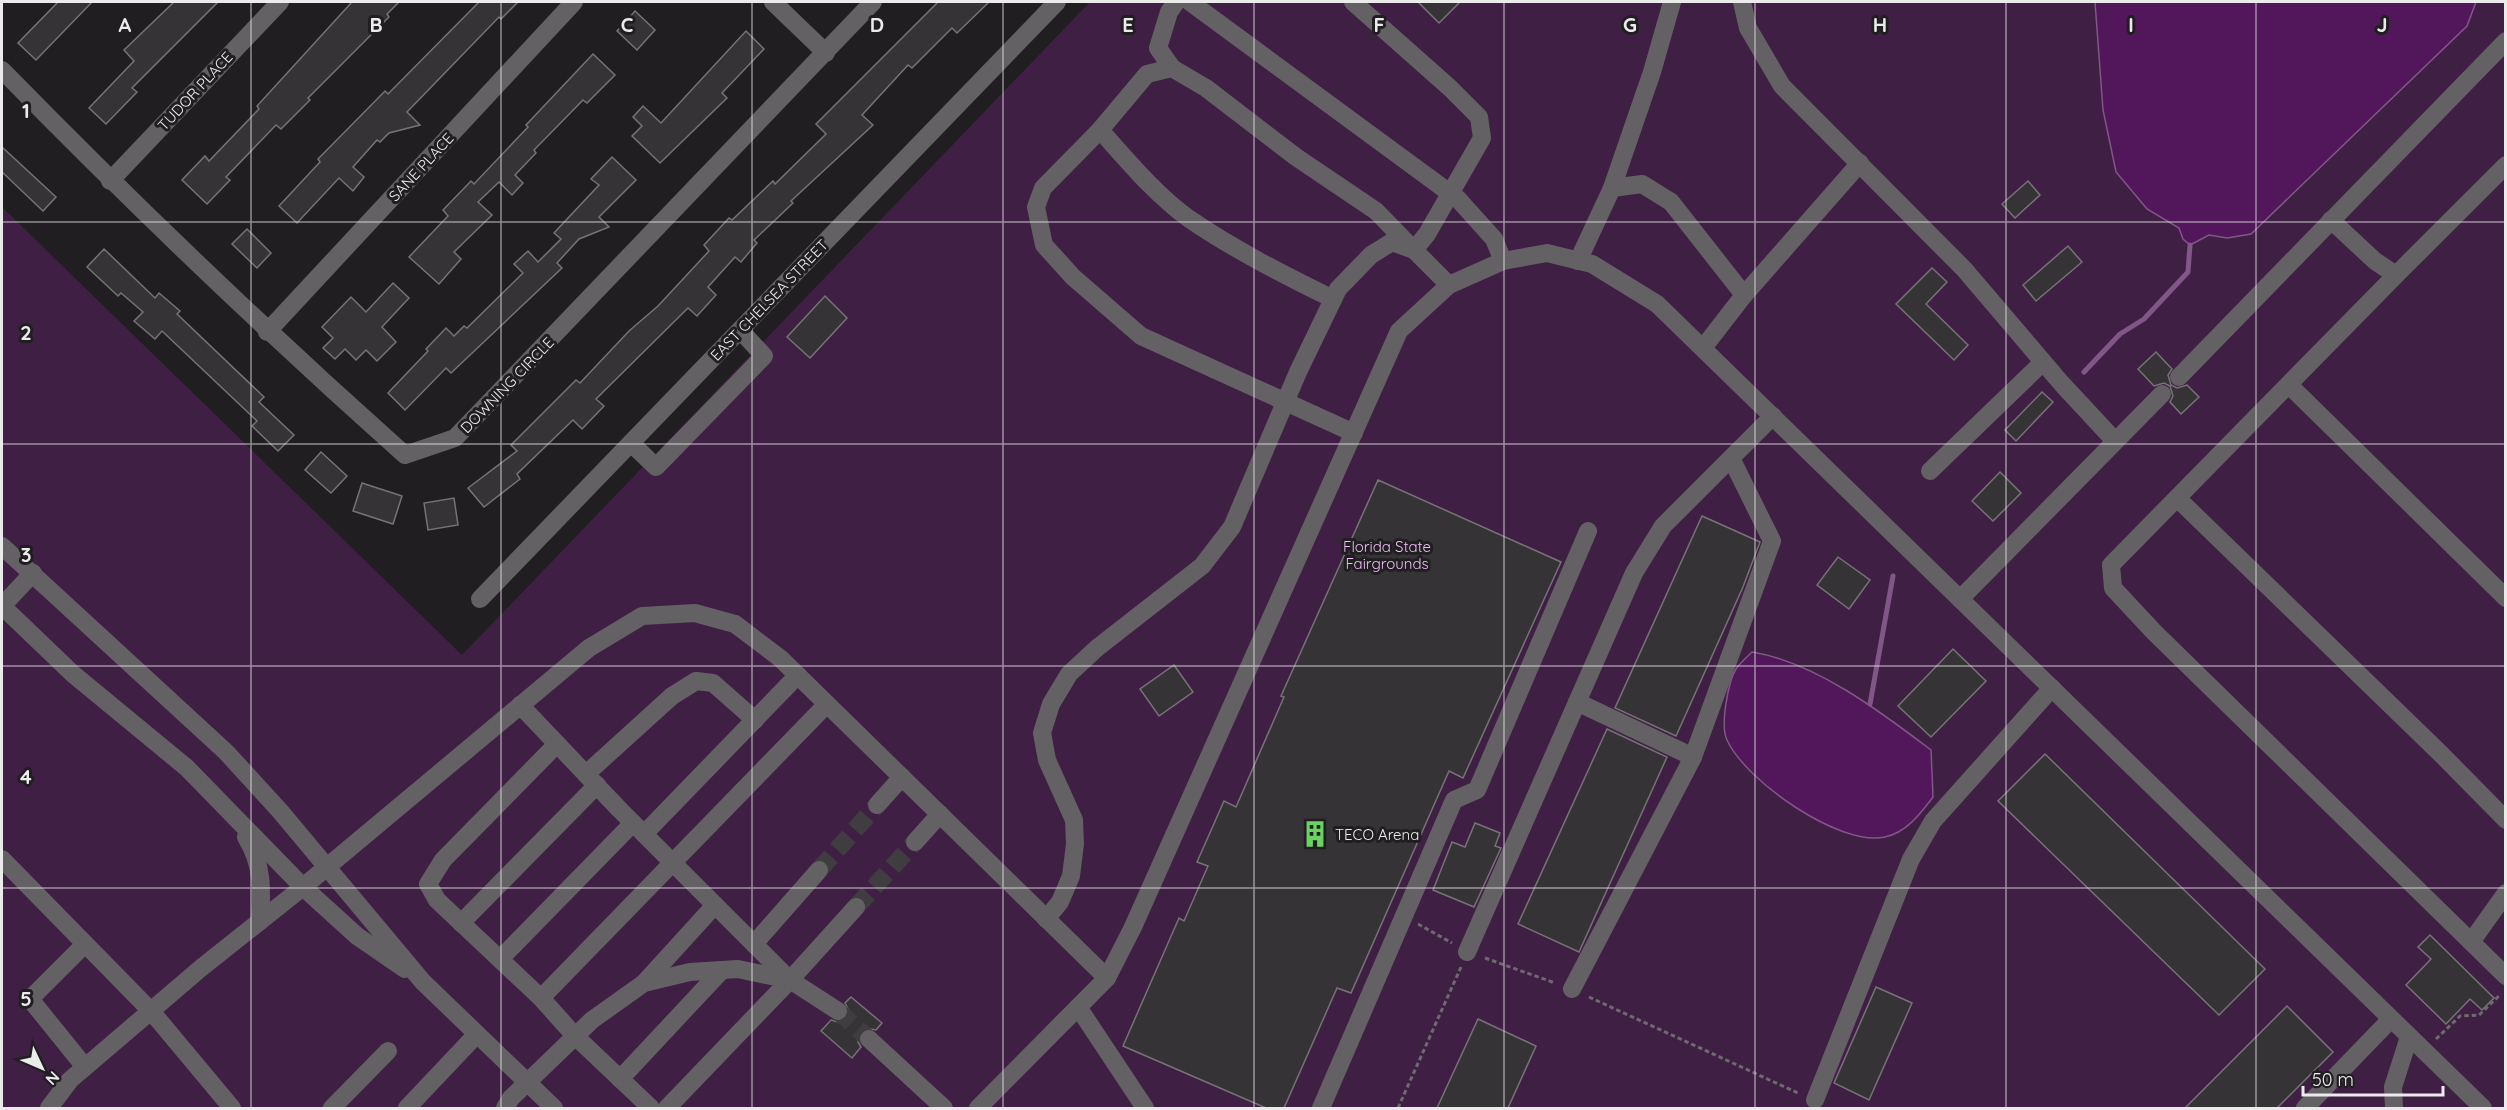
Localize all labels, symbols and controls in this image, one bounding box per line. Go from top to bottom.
text: A [119,12,132,37]
text: B [369,12,383,37]
text: C [621,12,634,37]
text: D [870,12,884,37]
text: E [1122,12,1134,37]
text: F [1373,12,1385,37]
text: G [1623,12,1637,37]
text: H [1873,12,1887,37]
text: I [2128,12,2134,37]
text: J [2376,12,2388,37]
street label: TUDOR PLACE [154,48,236,134]
text: 1 [22,98,30,123]
street label: SANE PLACE [385,129,457,205]
street label: EAST CHELSEA STREET [706,235,832,365]
text: 2 [20,320,32,345]
street label: DOWNING CIRCLE [456,333,558,437]
park label: Florida State Fairgrounds [1343,537,1431,573]
text: 3 [21,542,31,567]
text: 4 [20,764,32,789]
building icon: TECO Arena [1300,819,1330,849]
place label: TECO Arena [1335,825,1419,844]
text: 5 [20,986,32,1011]
north arrow [12,1038,72,1098]
scale bar [2303,1059,2442,1097]
text: N [42,1067,64,1090]
text: 50 m [2312,1068,2354,1091]

